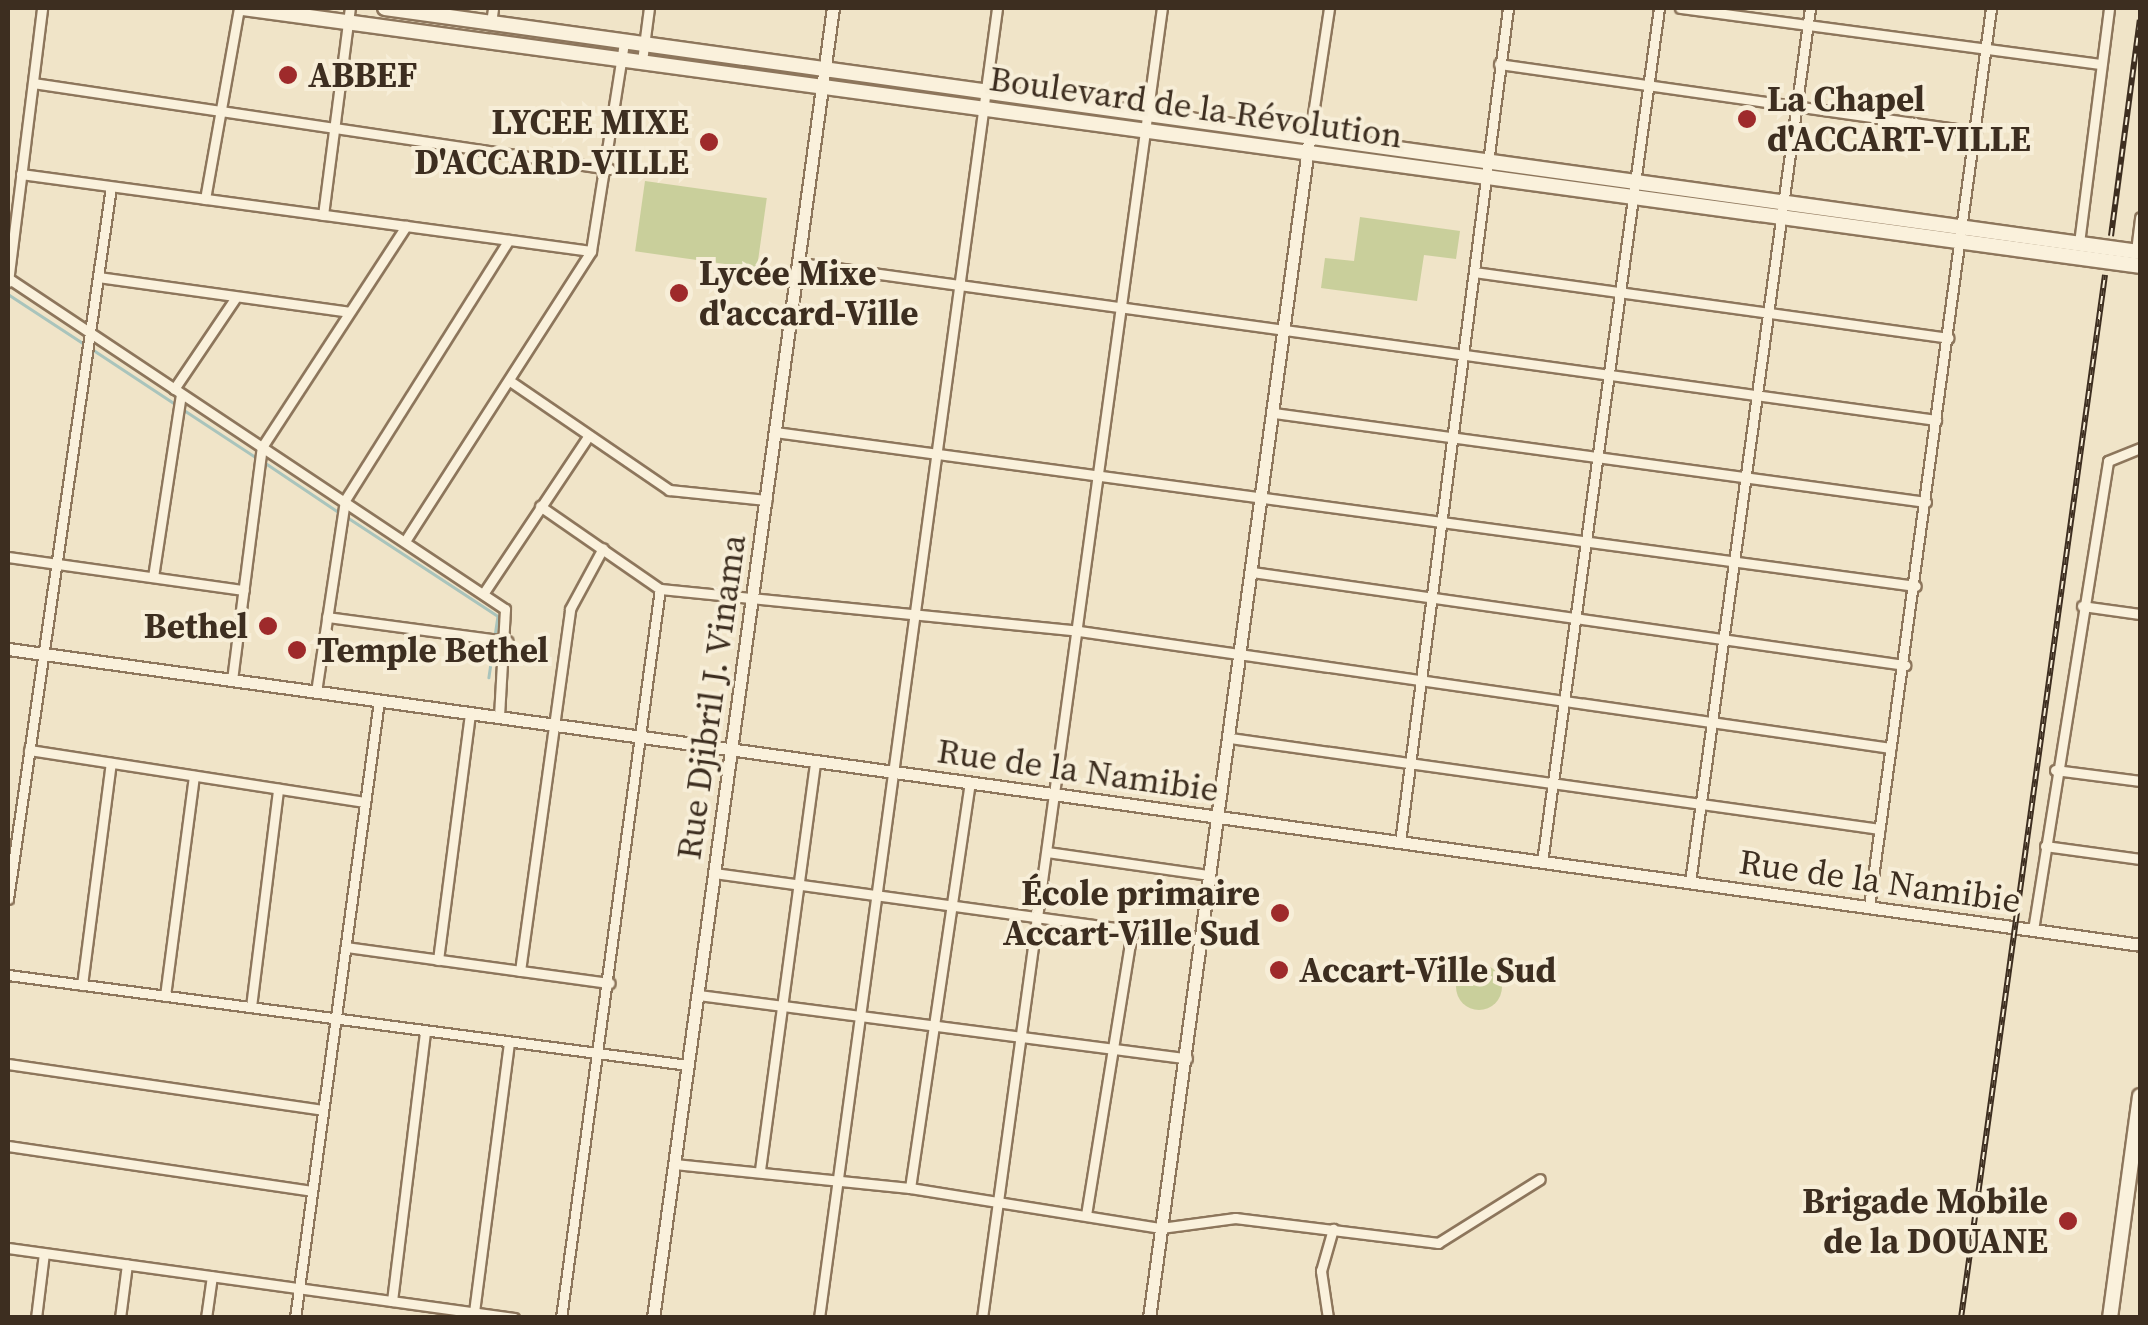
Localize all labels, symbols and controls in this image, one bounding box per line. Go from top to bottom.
place label: ABBEF [308,54,417,96]
street label: Boulevard de la Révolution [987,57,1405,157]
marker: ABBEF [277,64,299,86]
place label: La Chapel d'ACCART-VILLE [1767,78,2031,160]
place label: LYCEE MIXE D'ACCARD-VILLE [414,101,689,183]
marker: La Chapel d'ACCART-VILLE [1736,108,1758,130]
marker: LYCEE MIXE D'ACCARD-VILLE [698,131,720,153]
place label: Lycée Mixe d'accard-Ville [699,252,919,334]
marker: Lycée Mixe d'accard-Ville [668,282,690,304]
street label: Rue Djibril J. Vinama [667,531,755,863]
place label: Bethel [144,605,248,647]
marker: Bethel [257,615,279,637]
place label: Temple Bethel [317,629,549,671]
marker: Temple Bethel [286,639,308,661]
street label: Rue de la Namibie [935,729,1221,811]
street label: Rue de la Namibie [1737,840,2023,922]
place label: École primaire Accart-Ville Sud [1003,872,1260,954]
marker: École primaire Accart-Ville Sud [1269,902,1291,924]
place label: Accart-Ville Sud [1299,949,1556,991]
marker: Accart-Ville Sud [1268,959,1290,981]
place label: Brigade Mobile de la DOUANE [1802,1180,2048,1262]
marker: Brigade Mobile de la DOUANE [2057,1210,2079,1232]

